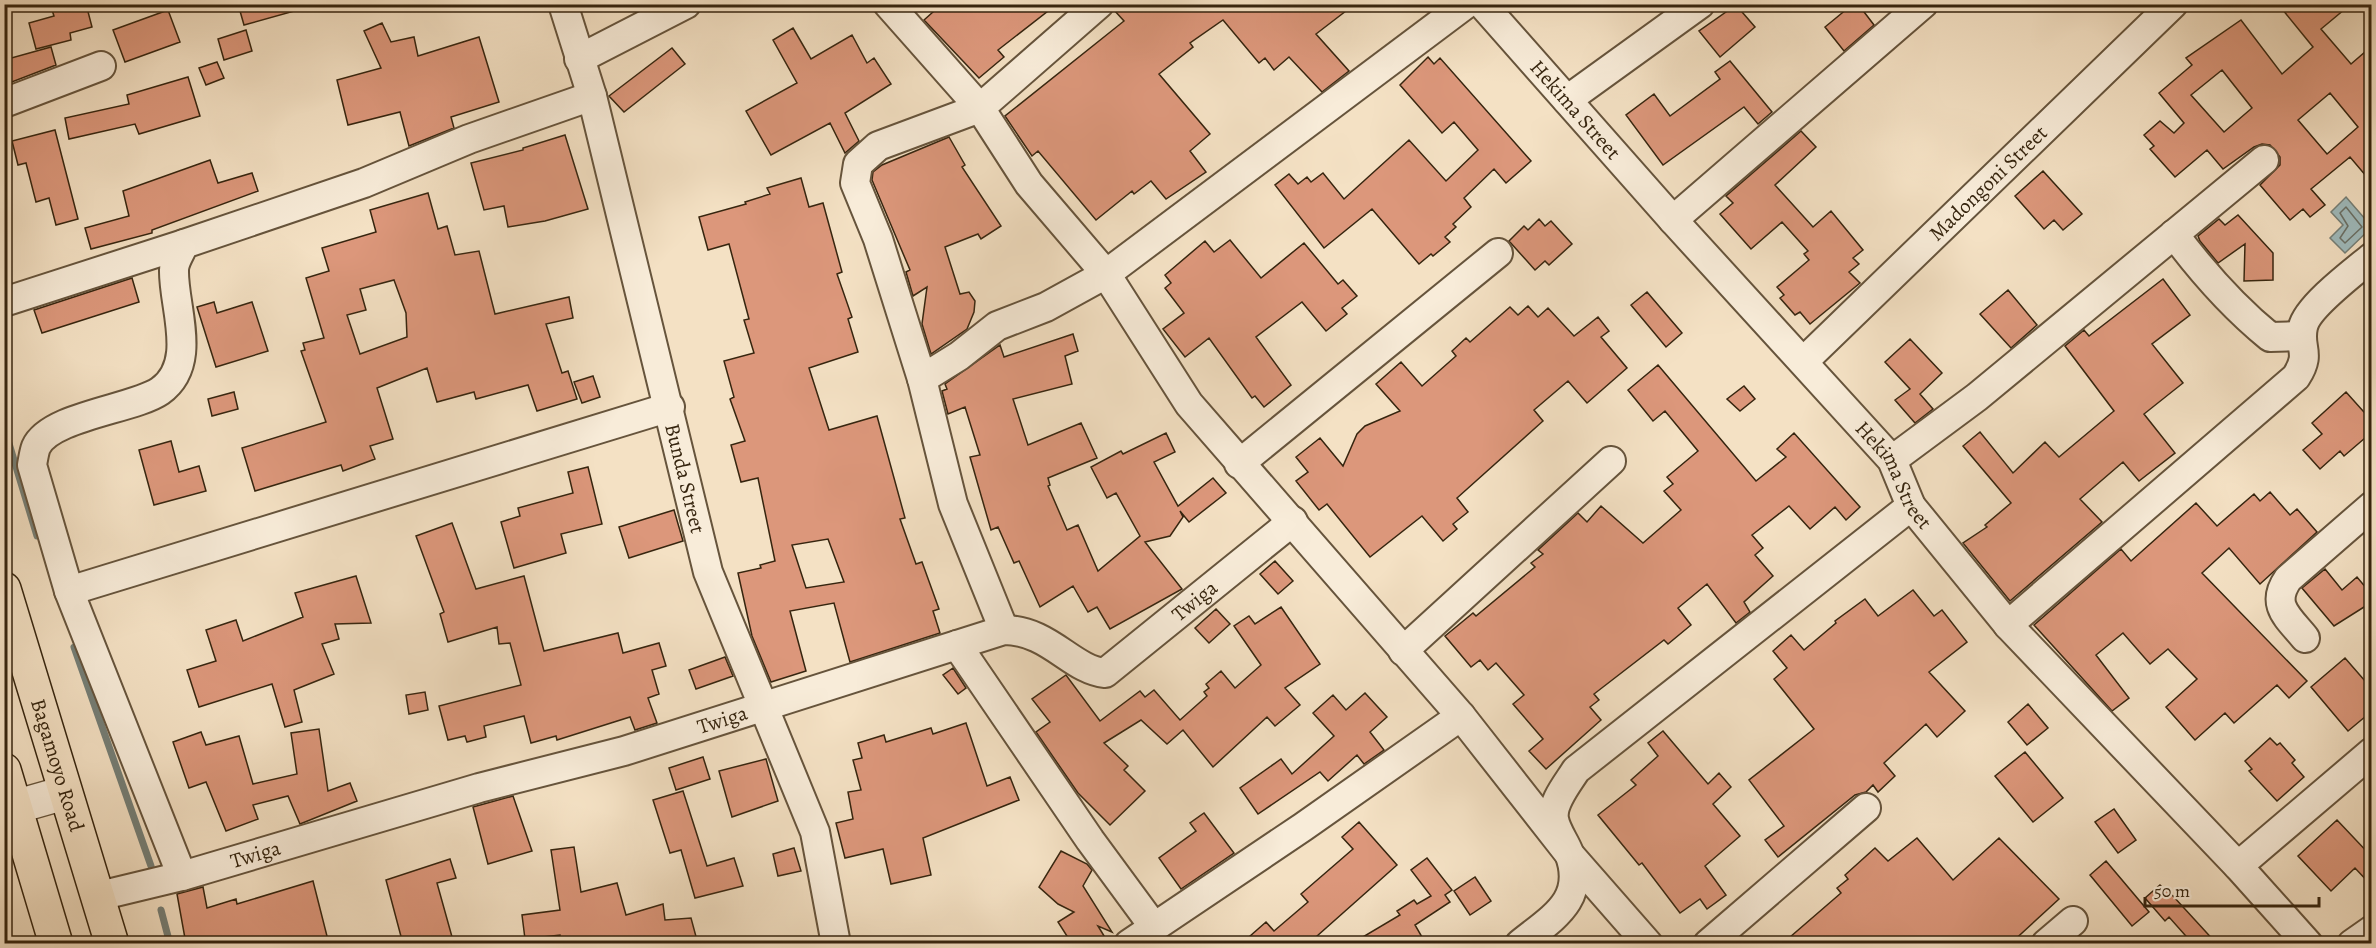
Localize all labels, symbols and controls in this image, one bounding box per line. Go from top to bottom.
street label: Hekima Street [1524,54,1627,166]
street label: Madongoni Street [1923,119,2053,247]
street label: Hekima Street [1849,415,1938,535]
street label: Bunda Street [658,420,712,536]
street label: Twiga [1166,574,1223,628]
street label: Bagamoyo Road [24,695,91,836]
street label: Twiga [694,699,751,741]
street label: Twiga [227,833,284,875]
scale bar [2145,870,2319,908]
text: 50 m [2154,879,2190,903]

